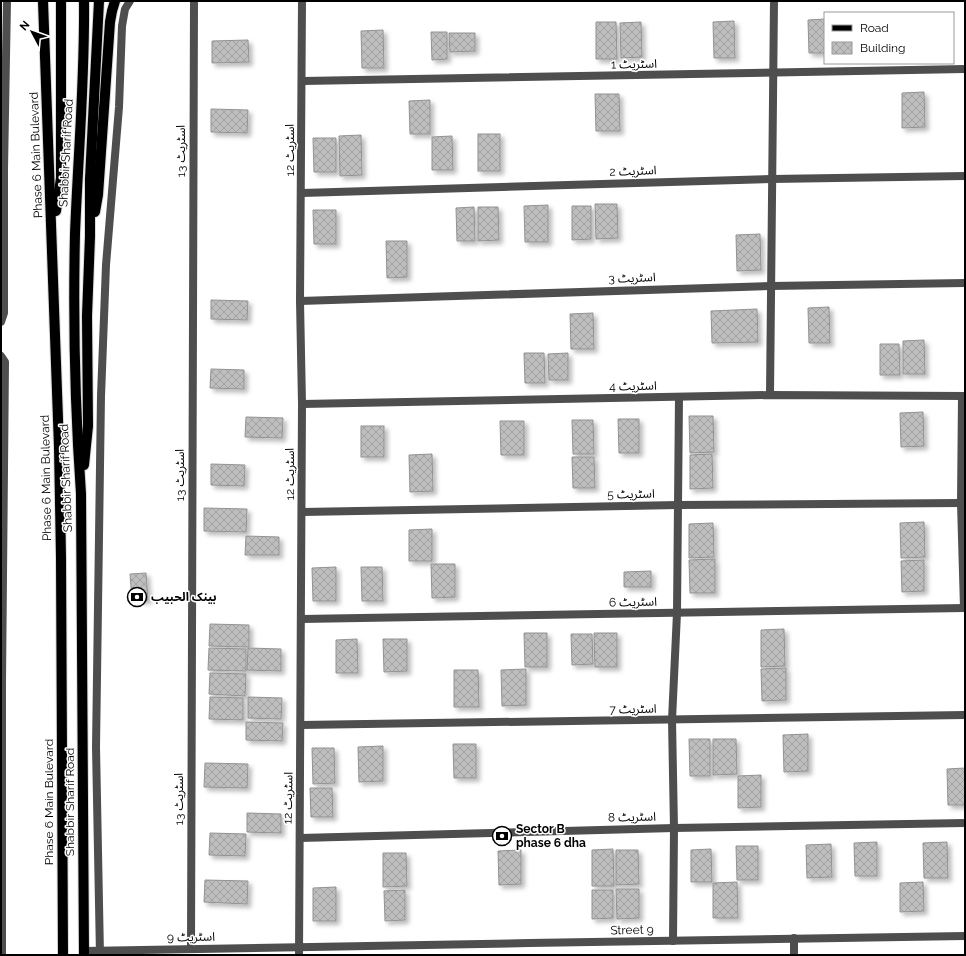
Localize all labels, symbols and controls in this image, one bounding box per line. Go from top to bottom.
north arrow [12,12,52,52]
legend [824,12,954,64]
text: N [17,18,32,33]
text: Road [860,21,889,35]
text: Building [860,41,906,55]
street label: اسٹریٹ 1 [611,57,657,71]
street label: Phase 6 Main Bulevard [27,92,45,218]
street label: Shabbir Sharif Road [56,98,76,208]
street label: اسٹریٹ 12 [283,124,297,176]
street label: اسٹریٹ 13 [174,125,188,177]
street label: اسٹریٹ 2 [609,163,657,179]
street label: اسٹریٹ 3 [608,270,656,286]
street label: اسٹریٹ 4 [609,379,657,393]
street label: Phase 6 Main Bulevard [38,415,54,541]
street label: Shabbir Sharif Road [57,424,75,532]
street label: اسٹریٹ 12 [283,448,297,500]
street label: اسٹریٹ 13 [173,449,187,501]
street label: اسٹریٹ 5 [607,487,655,501]
bank icon: بينک الحبيب [126,586,148,608]
place label: بينک الحبيب [151,590,217,604]
street label: اسٹریٹ 6 [609,595,657,609]
street label: اسٹریٹ 7 [609,702,657,716]
street label: Phase 6 Main Bulevard [42,739,56,865]
street label: Shabbir Sharif Road [63,748,77,856]
street label: اسٹریٹ 12 [281,772,296,824]
street label: اسٹریٹ 13 [172,773,186,825]
street label: اسٹریٹ 8 [608,810,656,824]
place label: Sector B phase 6 dha [516,822,586,850]
bank icon: Sector B phase 6 dha [491,825,513,847]
street label: Street 9 [610,923,654,937]
street label: اسٹریٹ 9 [167,930,215,944]

